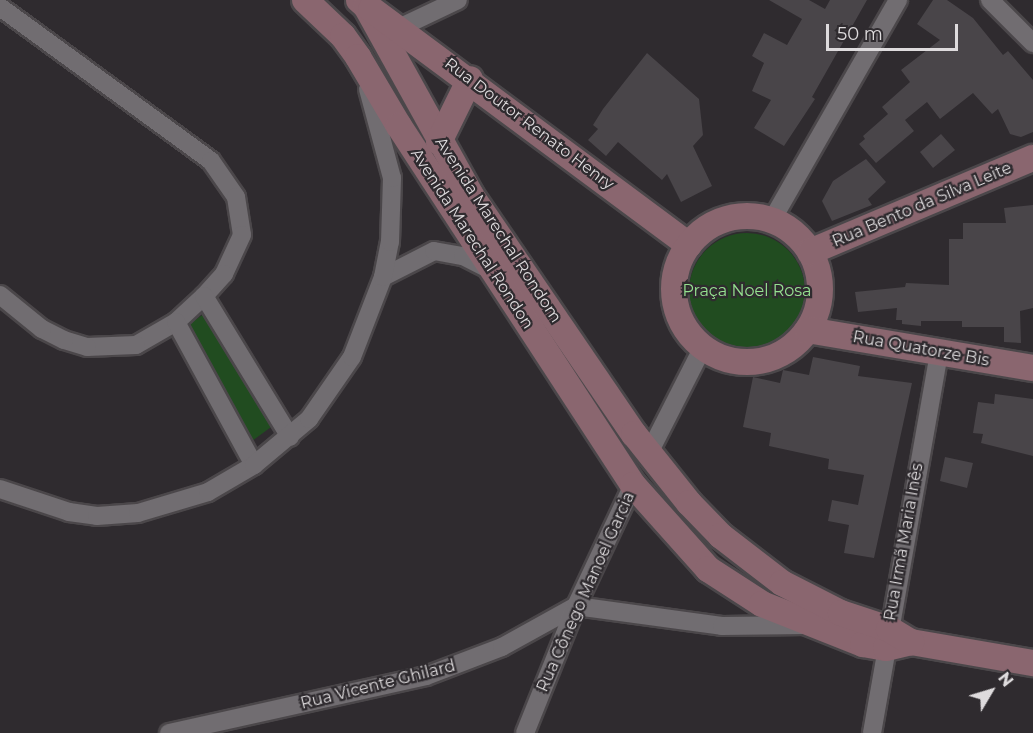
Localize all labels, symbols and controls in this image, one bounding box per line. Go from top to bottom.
scale bar [829,12,961,50]
text: 50 m [837,23,883,45]
street label: Rua Doutor Renato Henry [440,54,618,194]
street label: Avenida Marechal Rondom [431,134,565,326]
street label: Avenida Marechal Rondon [406,145,538,333]
street label: Rua Bento da Silva Leite [830,158,1014,252]
park label: Praça Noel Rosa [682,281,812,301]
street label: Rua Quatorze Bis [851,328,991,370]
street label: Rua Irmã Maria Inês [881,462,927,622]
street label: Rua Cônego Manoel Garcia [533,489,639,695]
street label: Rua Vicente Ghilard [299,656,457,714]
north arrow [961,661,1021,721]
text: N [994,669,1017,691]

